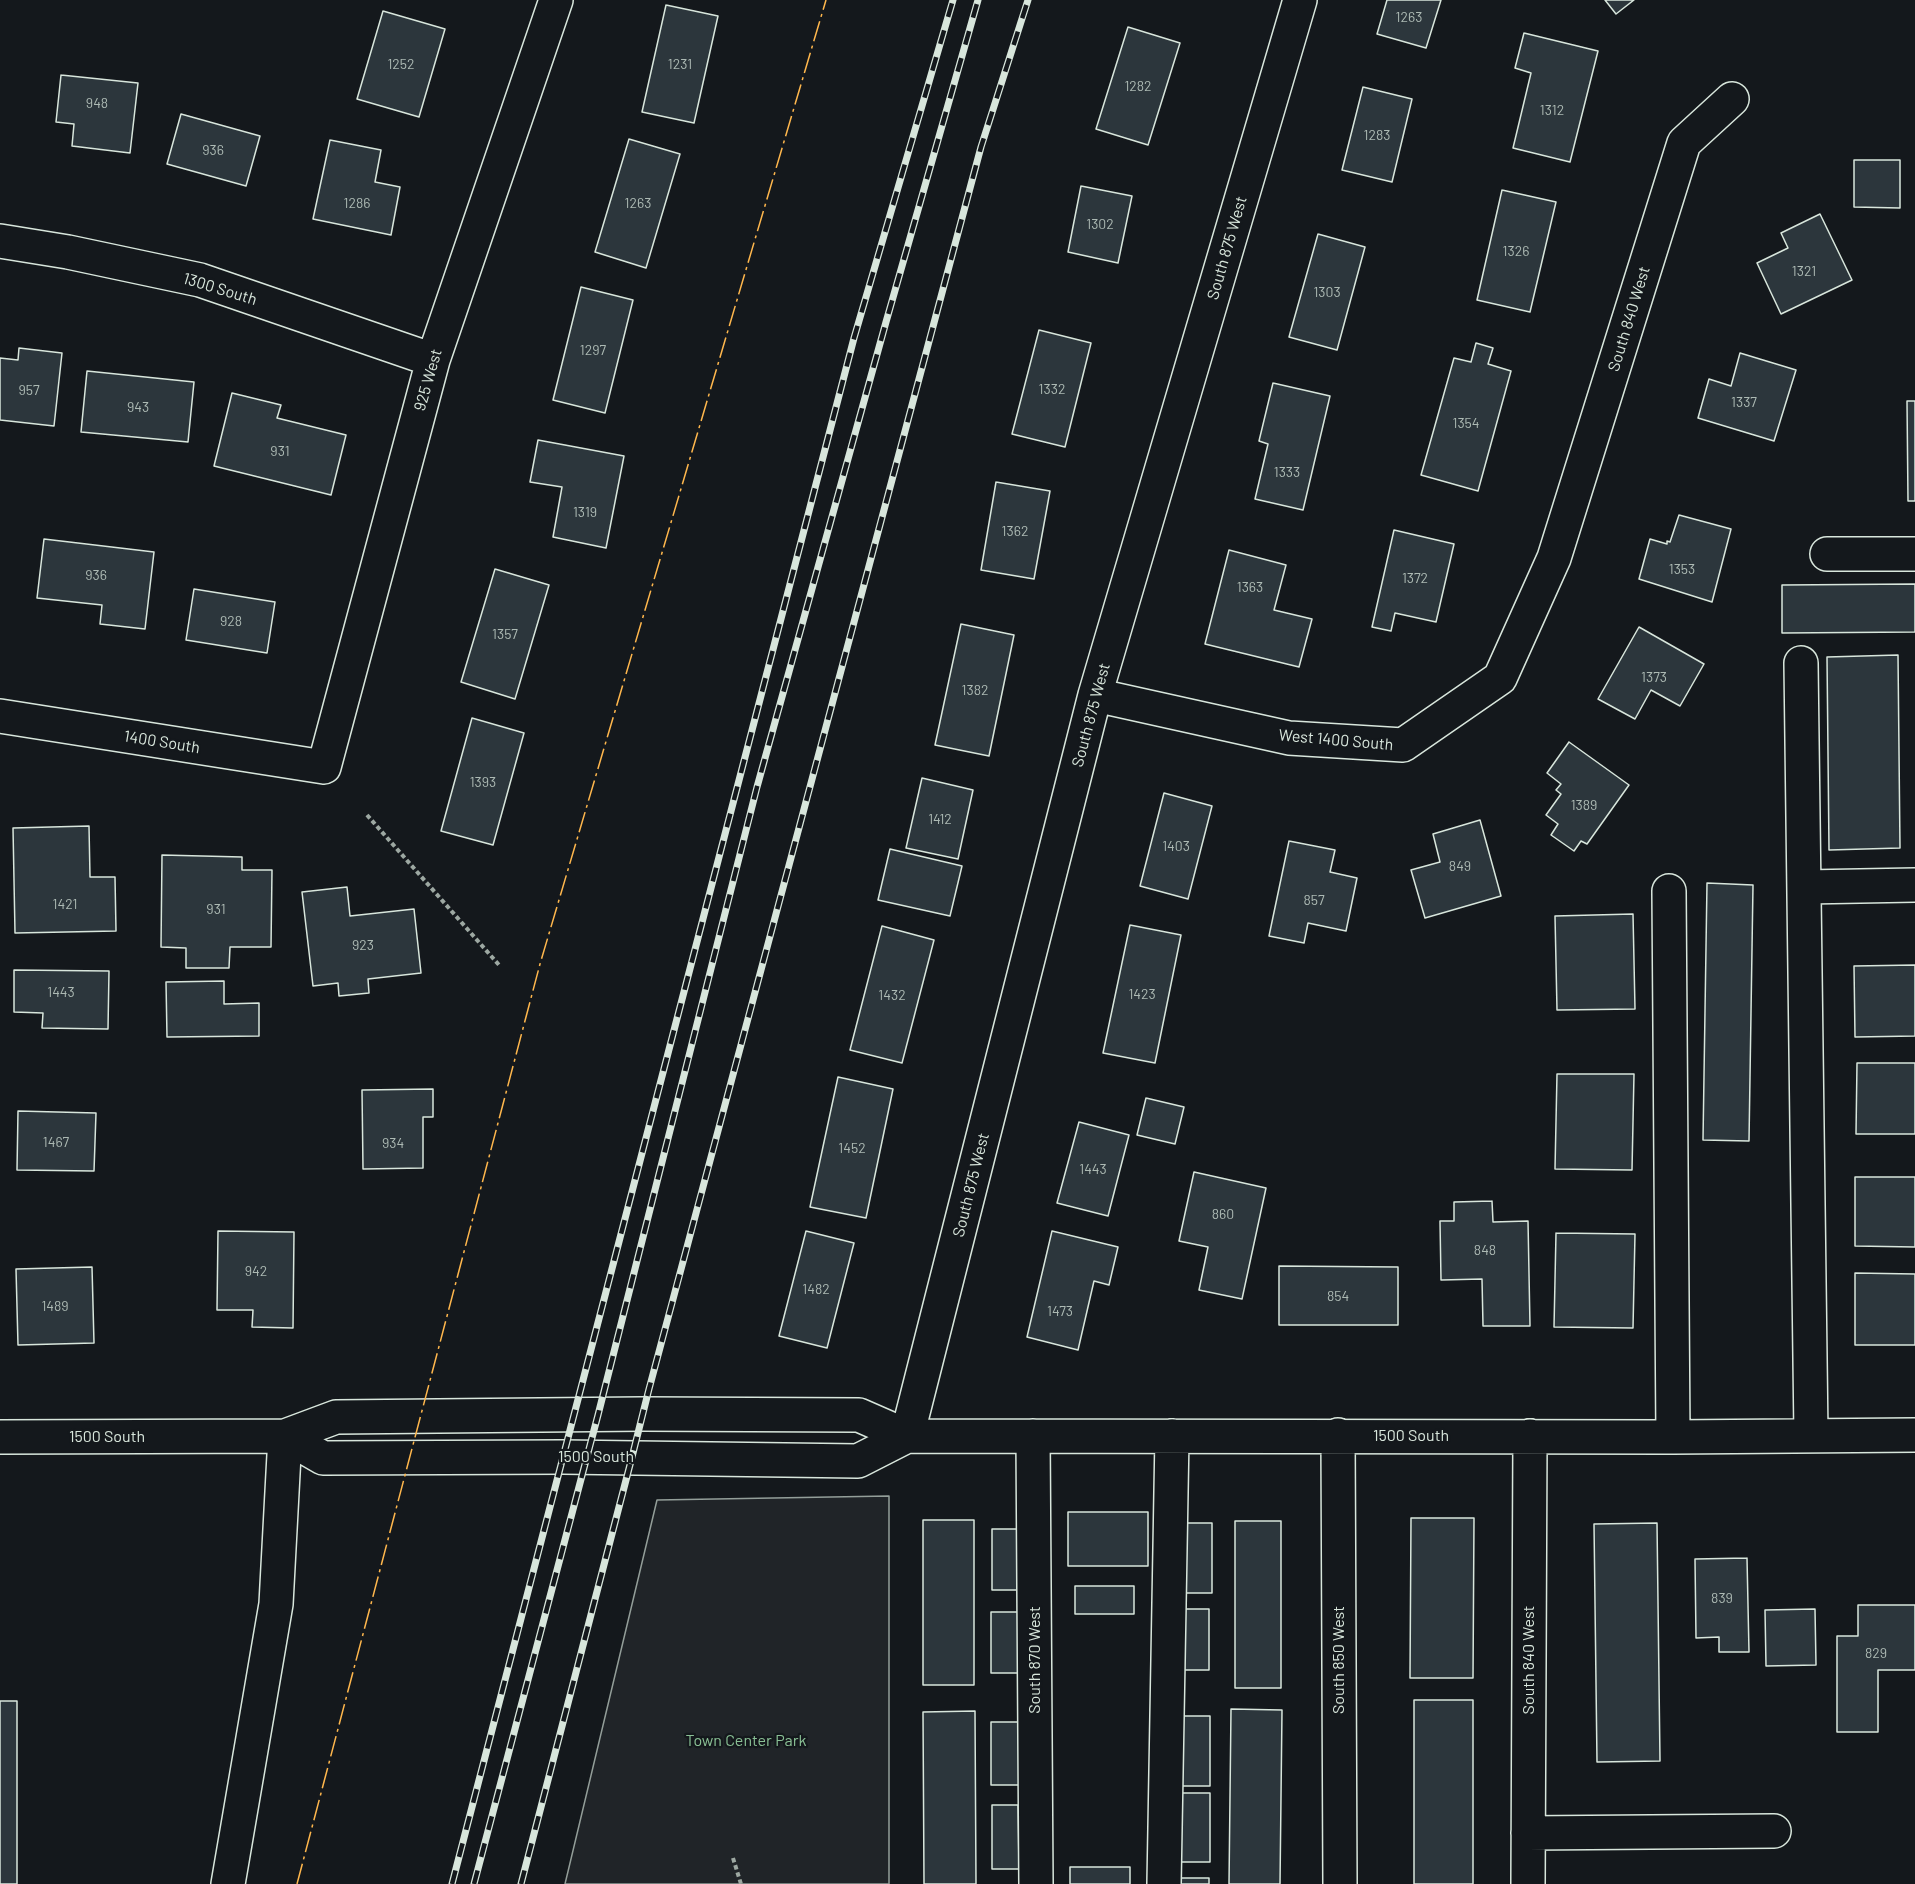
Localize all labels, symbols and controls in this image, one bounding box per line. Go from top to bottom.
house number: 1263 [1396,9,1422,25]
house number: 1252 [387,56,415,72]
house number: 1231 [668,56,692,72]
house number: 1282 [1124,78,1152,94]
house number: 948 [86,95,108,111]
house number: 1312 [1540,102,1564,118]
house number: 1283 [1364,127,1390,143]
house number: 936 [202,142,224,158]
street label: South 875 West [1203,194,1251,302]
house number: 1286 [344,195,370,211]
house number: 1263 [625,195,651,211]
house number: 1302 [1086,216,1114,232]
house number: 1326 [1503,243,1529,259]
house number: 1321 [1792,263,1816,279]
street label: South 840 West [1604,264,1654,374]
street label: 1300 South [181,269,259,309]
house number: 1303 [1313,284,1341,300]
house number: 1297 [580,342,606,358]
street label: 925 West [410,347,446,413]
house number: 1332 [1039,381,1065,397]
house number: 957 [18,382,40,398]
house number: 1337 [1731,394,1757,410]
house number: 943 [127,399,149,415]
house number: 1354 [1452,415,1480,431]
house number: 931 [270,443,290,459]
house number: 1333 [1274,464,1300,480]
house number: 1319 [573,504,597,520]
house number: 1362 [1002,523,1028,539]
house number: 1353 [1669,561,1695,577]
house number: 936 [85,567,107,583]
house number: 1372 [1402,570,1428,586]
house number: 1363 [1237,579,1263,595]
house number: 928 [220,613,242,629]
house number: 1357 [492,626,518,642]
street label: South 875 West [1068,661,1114,769]
house number: 1373 [1641,669,1667,685]
house number: 1382 [962,682,988,698]
street label: West 1400 South [1278,725,1394,755]
street label: 1400 South [123,727,201,757]
house number: 1393 [470,774,496,790]
house number: 1389 [1571,797,1597,813]
house number: 1412 [928,811,952,827]
house number: 1403 [1162,838,1190,854]
house number: 849 [1449,858,1471,874]
house number: 857 [1303,892,1325,908]
house number: 1421 [53,896,77,912]
house number: 931 [206,901,226,917]
house number: 923 [352,937,374,953]
house number: 1443 [47,984,75,1000]
house number: 1423 [1128,986,1156,1002]
house number: 1432 [878,987,906,1003]
street label: South 875 West [949,1131,993,1239]
house number: 1467 [43,1134,69,1150]
house number: 934 [382,1135,404,1151]
house number: 1452 [838,1140,866,1156]
house number: 1443 [1079,1161,1107,1177]
house number: 860 [1212,1206,1234,1222]
house number: 848 [1474,1242,1496,1258]
house number: 942 [245,1263,267,1279]
house number: 1482 [802,1281,830,1297]
house number: 854 [1327,1288,1349,1304]
house number: 1489 [41,1298,69,1314]
house number: 1473 [1047,1303,1073,1319]
street label: 1500 South [1373,1426,1449,1446]
street label: 1500 South [69,1427,145,1447]
street label: 1500 South [558,1447,634,1467]
house number: 839 [1711,1590,1733,1606]
street label: South 870 West [1025,1606,1045,1714]
street label: South 850 West [1329,1606,1349,1714]
street label: South 840 West [1519,1606,1539,1714]
house number: 829 [1865,1645,1887,1661]
park label: Town Center Park [685,1731,807,1751]

